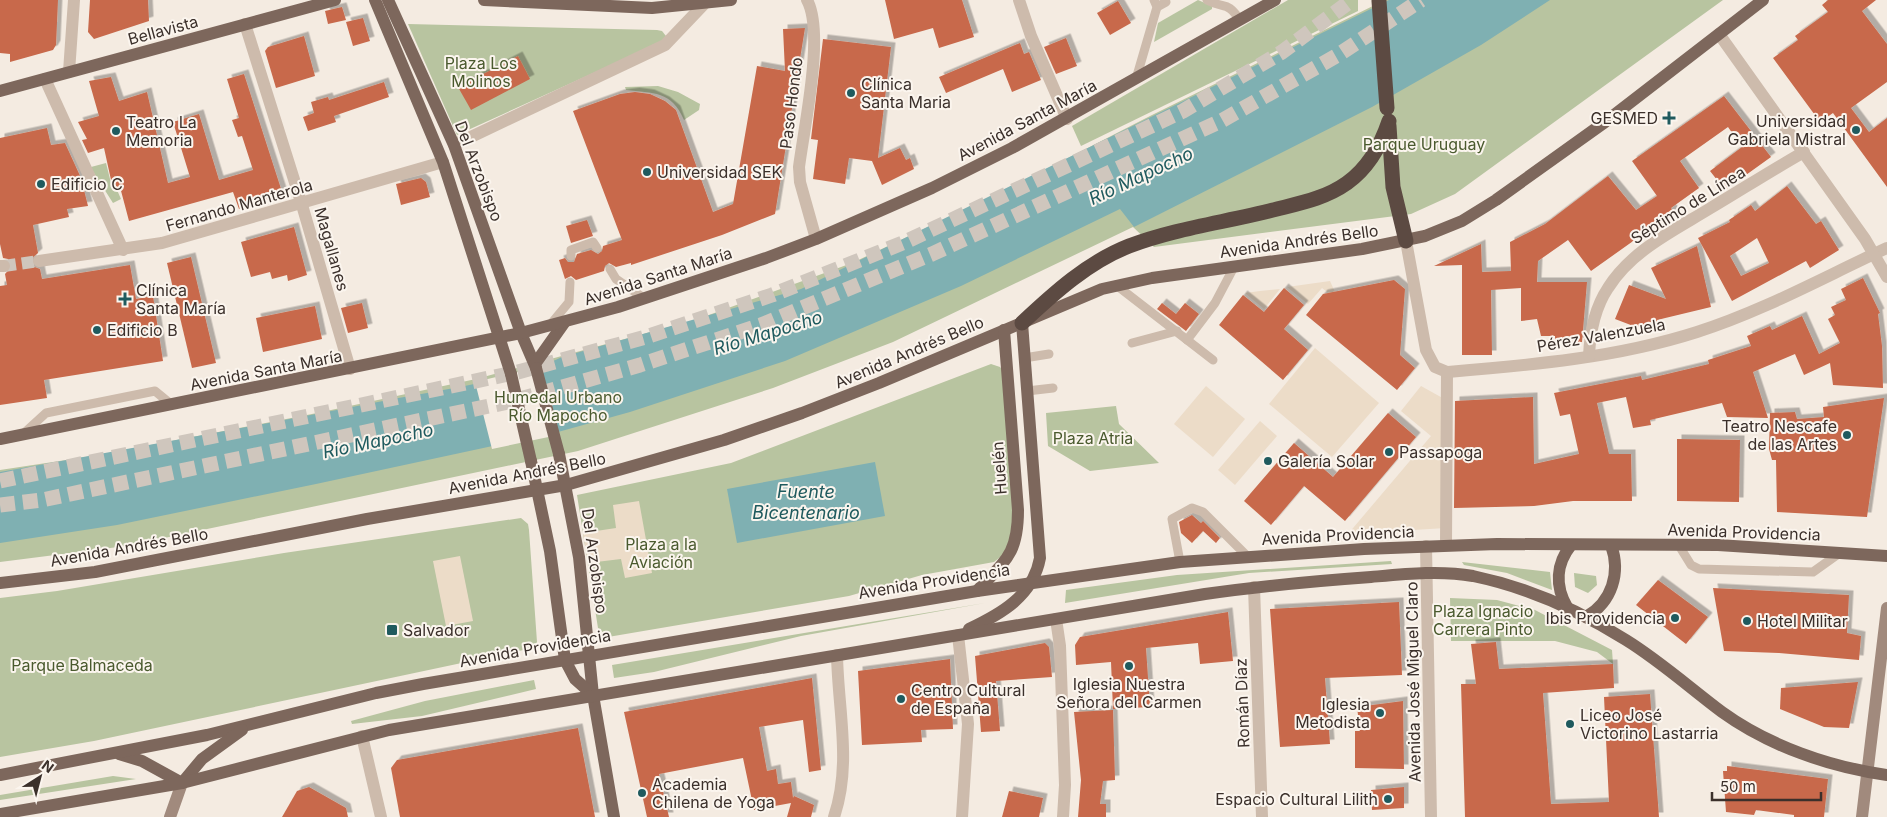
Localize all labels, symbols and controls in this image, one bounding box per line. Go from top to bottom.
street label: Bellavista [126,11,200,49]
park label: Plaza Los Molinos [445,53,517,91]
street label: Paso Hondo [775,56,807,150]
place label: Clínica Santa Maria [861,74,951,112]
street label: Avenida Santa María [954,75,1100,165]
marker: Clínica Santa Maria [845,87,857,99]
place label: GESMED [1591,108,1658,128]
marker: GESMED [1662,111,1676,125]
place label: Universidad Gabriela Mistral [1728,111,1846,149]
place label: Teatro La Memoria [126,112,197,150]
street label: Del Arzobispo [451,118,507,224]
marker: Universidad Gabriela Mistral [1850,124,1862,136]
marker: Teatro La Memoria [110,125,122,137]
park label: Parque Uruguay [1363,134,1485,154]
water label: Río Mapocho [1085,142,1196,209]
place label: Universidad SEK [657,162,783,182]
street label: Séptimo de Línea [1627,162,1749,248]
marker: Universidad SEK [641,166,653,178]
place label: Edificio C [51,174,123,194]
street label: Fernando Manterola [163,174,315,236]
marker: Edificio C [35,178,47,190]
street label: Magallanes [311,205,353,293]
street label: Avenida Andrés Bello [1218,220,1380,262]
street label: Avenida Santa María [581,243,735,309]
place label: Clínica Santa María [136,280,226,318]
marker: Clínica Santa María [118,292,132,306]
water label: Río Mapocho [711,306,825,359]
street label: Avenida Andrés Bello [831,312,987,392]
street label: Pérez Valenzuela [1535,314,1667,356]
place label: Edificio B [107,320,178,340]
marker: Edificio B [91,324,103,336]
street label: Avenida Santa María [188,345,344,395]
park label: Humedal Urbano Río Mapocho [494,387,622,425]
place label: Teatro Nescafe de las Artes [1721,416,1837,454]
water label: Río Mapocho [321,419,435,462]
park label: Plaza Atria [1053,428,1133,448]
marker: Teatro Nescafe de las Artes [1841,429,1853,441]
street label: Huelén [987,441,1011,495]
place label: Passapoga [1399,442,1482,462]
marker: Passapoga [1383,446,1395,458]
street label: Avenida Andrés Bello [447,448,607,498]
place label: Galería Solar [1278,451,1375,471]
marker: Galería Solar [1262,455,1274,467]
water label: Fuente Bicentenario [752,481,860,523]
street label: Del Arzobispo [578,507,612,615]
street label: Avenida Providencia [1667,519,1821,545]
street label: Avenida Providencia [1261,521,1415,549]
street label: Avenida Andrés Bello [48,523,210,571]
park label: Plaza a la Aviación [625,534,697,572]
street label: Avenida Providencia [857,559,1011,603]
street label: Avenida José Miguel Claro [1401,581,1425,783]
park label: Plaza Ignacio Carrera Pinto [1433,601,1533,639]
place label: Ibis Providencia [1545,608,1665,628]
place label: Hotel Militar [1757,611,1848,631]
marker: Ibis Providencia [1669,612,1681,624]
marker: Hotel Militar [1741,615,1753,627]
place label: Salvador [403,620,470,640]
marker: Salvador [385,623,399,637]
street label: Avenida Providencia [458,625,612,671]
park label: Parque Balmaceda [11,655,153,675]
street label: Román Díaz [1230,658,1254,748]
marker: Iglesia Nuestra Señora del Carmen [1123,660,1135,672]
place label: Iglesia Nuestra Señora del Carmen [1056,674,1202,712]
place label: Centro Cultural de España [911,680,1025,718]
marker: Centro Cultural de España [895,693,907,705]
place label: Iglesia Metodista [1295,694,1370,732]
place label: Liceo José Victorino Lastarria [1580,705,1719,743]
marker: Iglesia Metodista [1374,707,1386,719]
marker: Liceo José Victorino Lastarria [1564,718,1576,730]
north arrow [15,752,65,802]
text: N [39,756,57,776]
scale bar [1712,770,1821,802]
place label: Academia Chilena de Yoga [652,774,775,812]
text: 50 m [1720,777,1756,796]
marker: Academia Chilena de Yoga [636,787,648,799]
place label: Espacio Cultural Lilith [1215,789,1378,809]
marker: Espacio Cultural Lilith [1382,793,1394,805]

